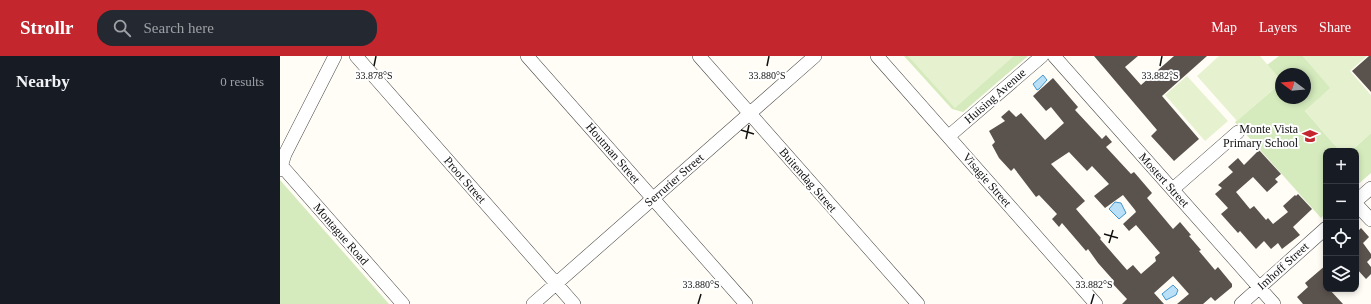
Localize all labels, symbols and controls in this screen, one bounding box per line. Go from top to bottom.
search box [97,10,377,46]
text: Strollr [20,17,73,38]
icon: search [111,17,133,39]
text: Search here [143,20,214,36]
text: Map [1211,20,1237,35]
text: Layers [1259,20,1297,35]
text: Share [1319,20,1351,35]
street label: Huising Avenue [961,66,1029,126]
north arrow [1275,68,1311,104]
text: 33.878°S [355,70,393,81]
text: 33.880°S [748,70,786,81]
text: 33.882°S [1141,70,1179,81]
text: Nearby [16,72,70,91]
text: 0 results [220,74,264,89]
street label: Houtman Street [583,120,644,187]
place label: Monte Vista Primary School [1223,122,1299,150]
school or university icon: Monte Vista Primary School [1301,127,1319,145]
street label: Buitendag Street [776,145,840,215]
map controls [1323,148,1359,292]
button: + [1323,148,1359,184]
street label: Serrurier Street [642,150,707,209]
street label: Visagie Street [960,150,1015,210]
street label: Mostert Street [1136,150,1193,211]
street label: Proot Street [441,154,489,207]
button: − [1323,184,1359,220]
street label: Montague Road [310,200,372,268]
button: locate [1323,220,1359,256]
street label: Imhoff Street [1254,239,1312,293]
button: layers [1323,256,1359,292]
text: 33.880°S [682,279,720,290]
text: 33.882°S [1075,279,1113,290]

